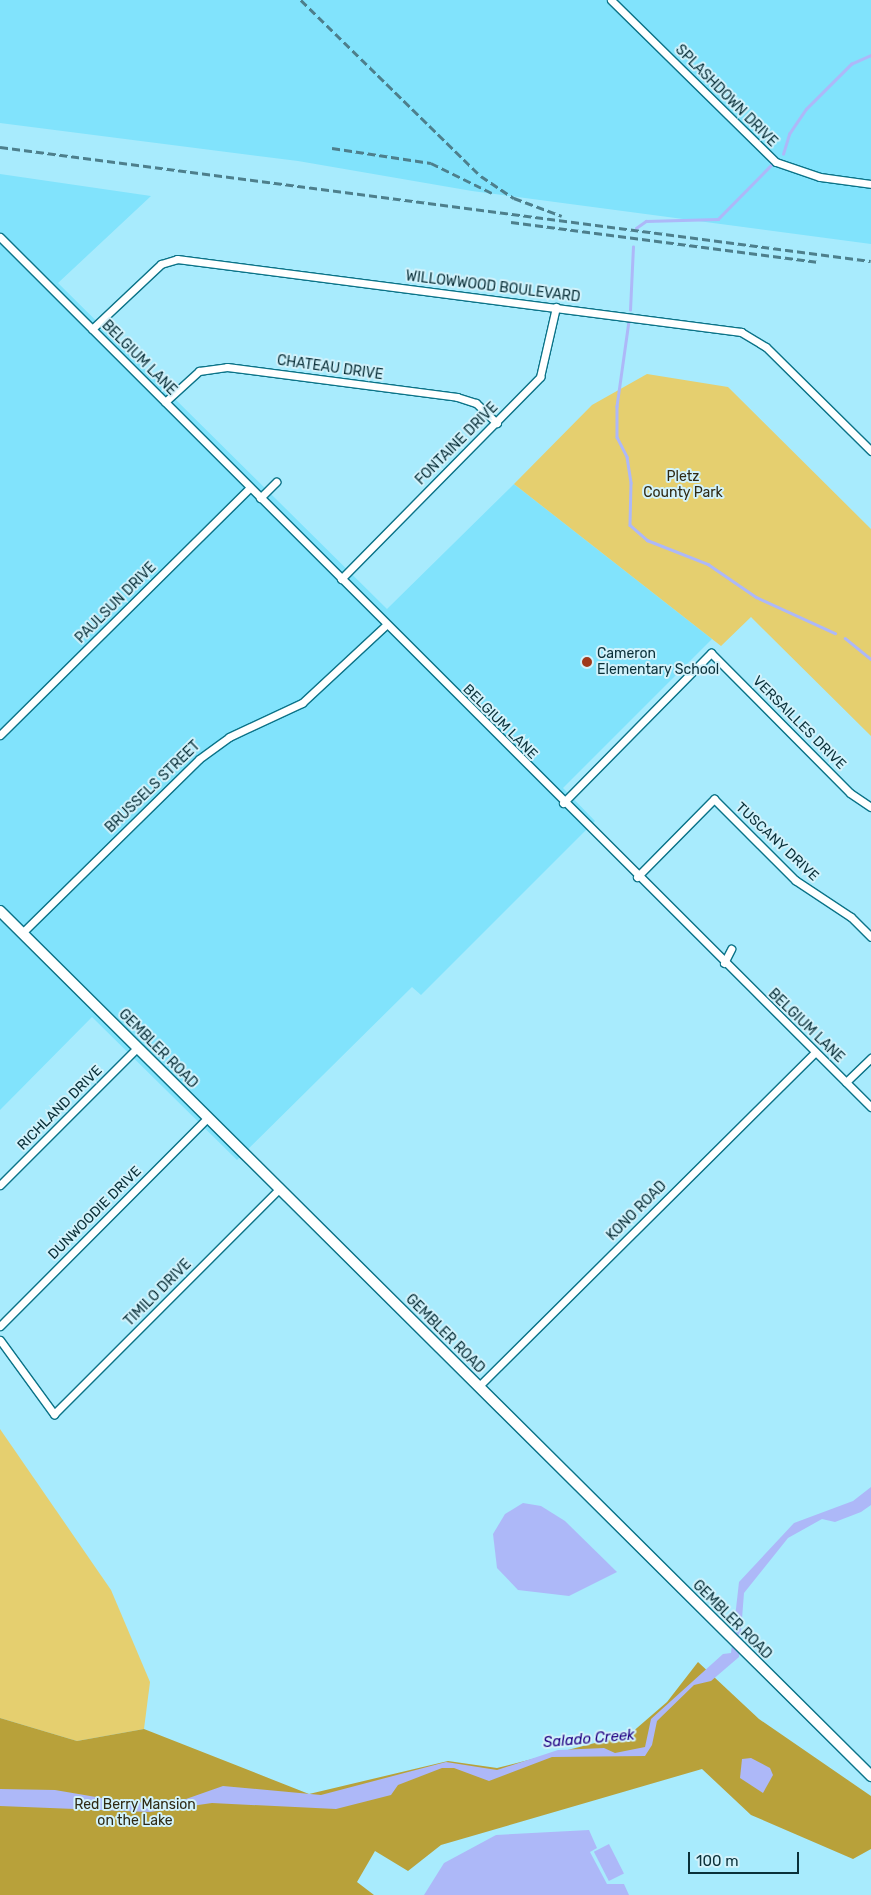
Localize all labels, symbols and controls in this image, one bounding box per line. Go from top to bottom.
street label: SPLASHDOWN DRIVE [672,42,780,150]
street label: WILLOWWOOD BOULEVARD [405,268,581,306]
street label: BELGIUM LANE [98,317,180,399]
street label: CHATEAU DRIVE [276,352,384,384]
street label: FONTAINE DRIVE [412,399,502,489]
park label: Pletz County Park [643,469,723,502]
street label: PAULSUN DRIVE [72,559,160,647]
place label: Cameron Elementary School [597,646,720,679]
marker: Cameron Elementary School [581,656,593,668]
street label: VERSAILLES DRIVE [749,673,849,773]
street label: BELGIUM LANE [459,681,541,763]
street label: BRUSSELS STREET [102,737,204,837]
street label: TUSCANY DRIVE [732,799,822,885]
street label: BELGIUM LANE [765,986,847,1066]
street label: GEMBLER ROAD [115,1006,201,1092]
street label: RICHLAND DRIVE [14,1062,106,1154]
street label: DUNWOODIE DRIVE [45,1163,145,1263]
street label: KONO ROAD [604,1178,670,1244]
street label: TIMILO DRIVE [121,1256,195,1330]
street label: GEMBLER ROAD [402,1291,488,1377]
street label: GEMBLER ROAD [689,1577,775,1663]
water label: Salado Creek [542,1726,636,1752]
park label: Red Berry Mansion on the Lake [74,1797,196,1830]
scale bar [691,1842,802,1874]
text: 100 m [696,1852,738,1870]

